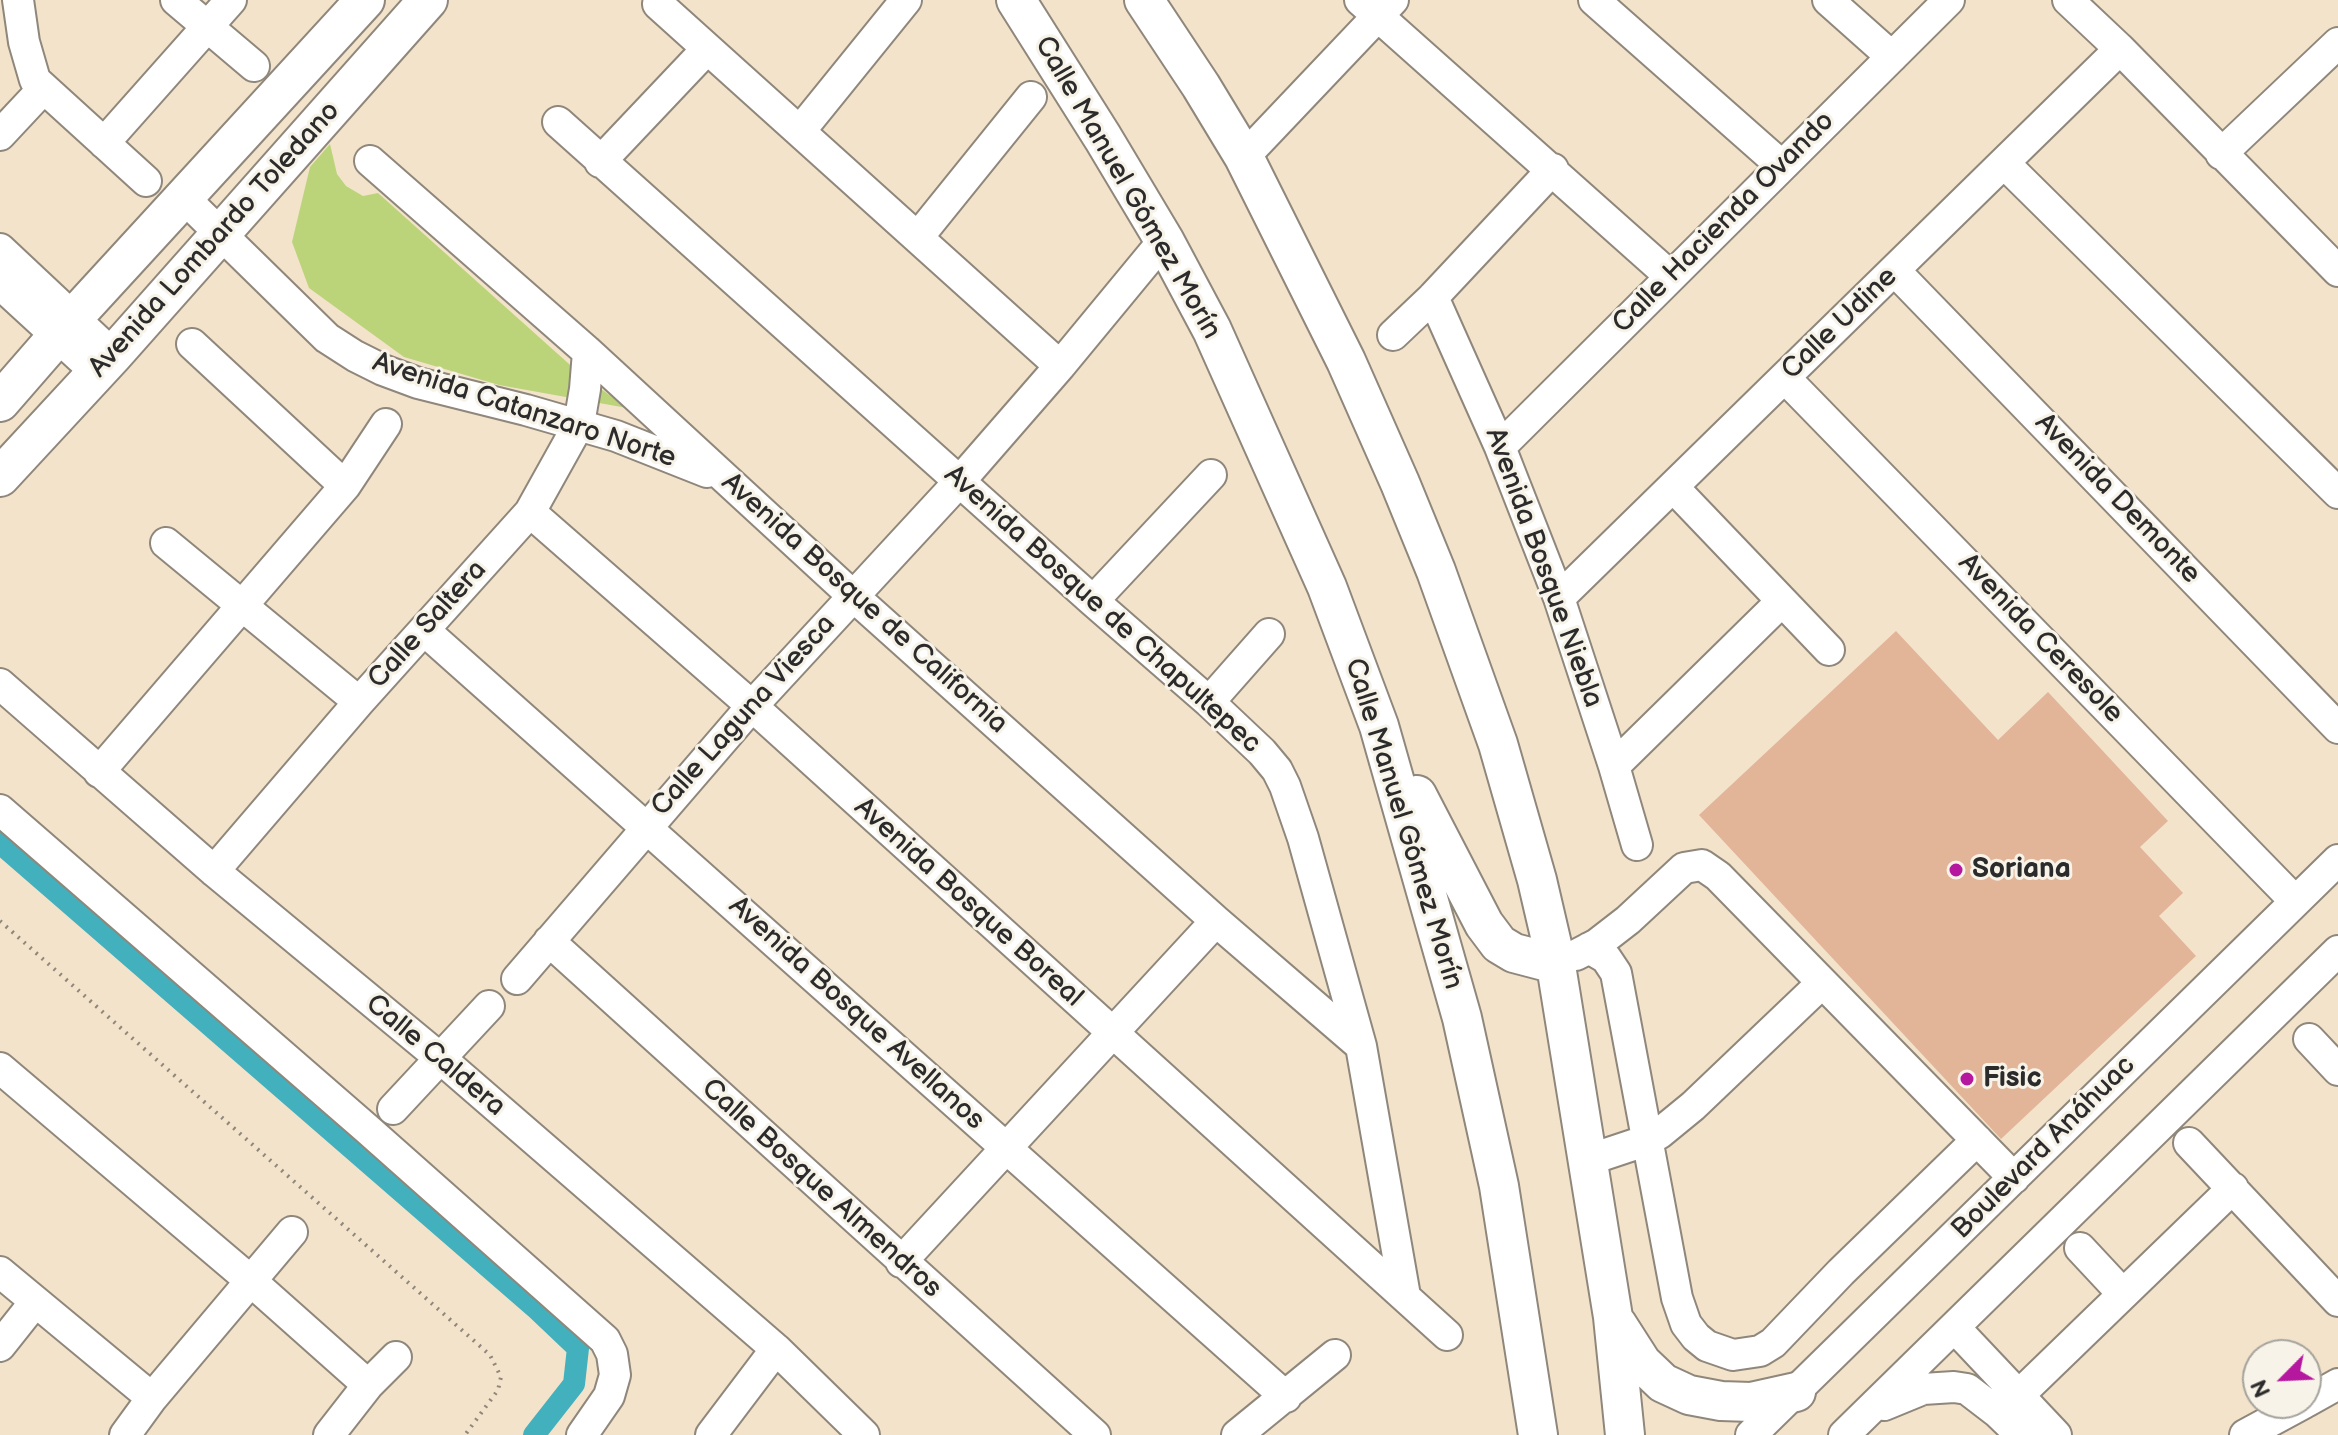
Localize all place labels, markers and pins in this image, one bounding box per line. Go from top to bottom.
place label: Soriana [1972,853,2071,887]
marker: Soriana [1947,861,1965,879]
place label: Fisic [1983,1062,2042,1096]
marker: Fisic [1958,1070,1976,1088]

